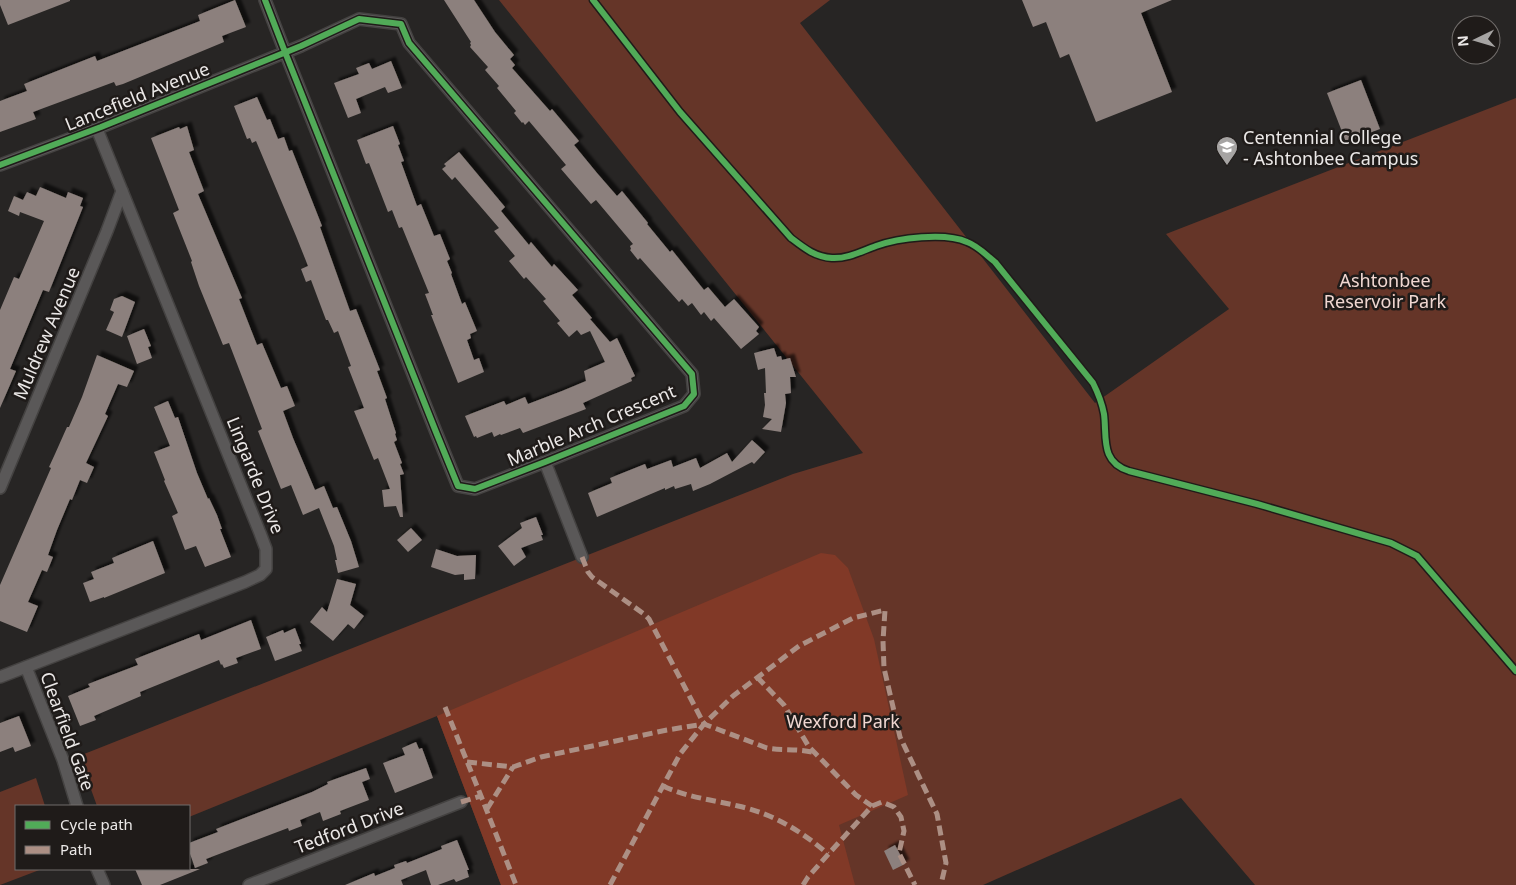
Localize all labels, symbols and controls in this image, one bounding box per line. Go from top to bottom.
north arrow [1451,15,1501,65]
text: N [1453,35,1473,48]
street label: Lancefield Avenue [61,56,213,136]
place label: Centennial College - Ashtonbee Campus [1243,125,1418,170]
school or university icon: Centennial College - Ashtonbee Campus [1215,135,1239,166]
street label: Muldrew Avenue [7,263,85,403]
park label: Ashtonbee Reservoir Park [1324,268,1447,313]
street label: Marble Arch Crescent [503,378,679,471]
street label: Lingarde Drive [222,413,290,537]
street label: Clearfield Gate [35,668,101,794]
park label: Wexford Park [786,709,900,733]
street label: Tedford Drive [291,795,407,859]
legend [15,805,190,870]
text: Cycle path [60,814,133,834]
text: Path [60,839,92,859]

